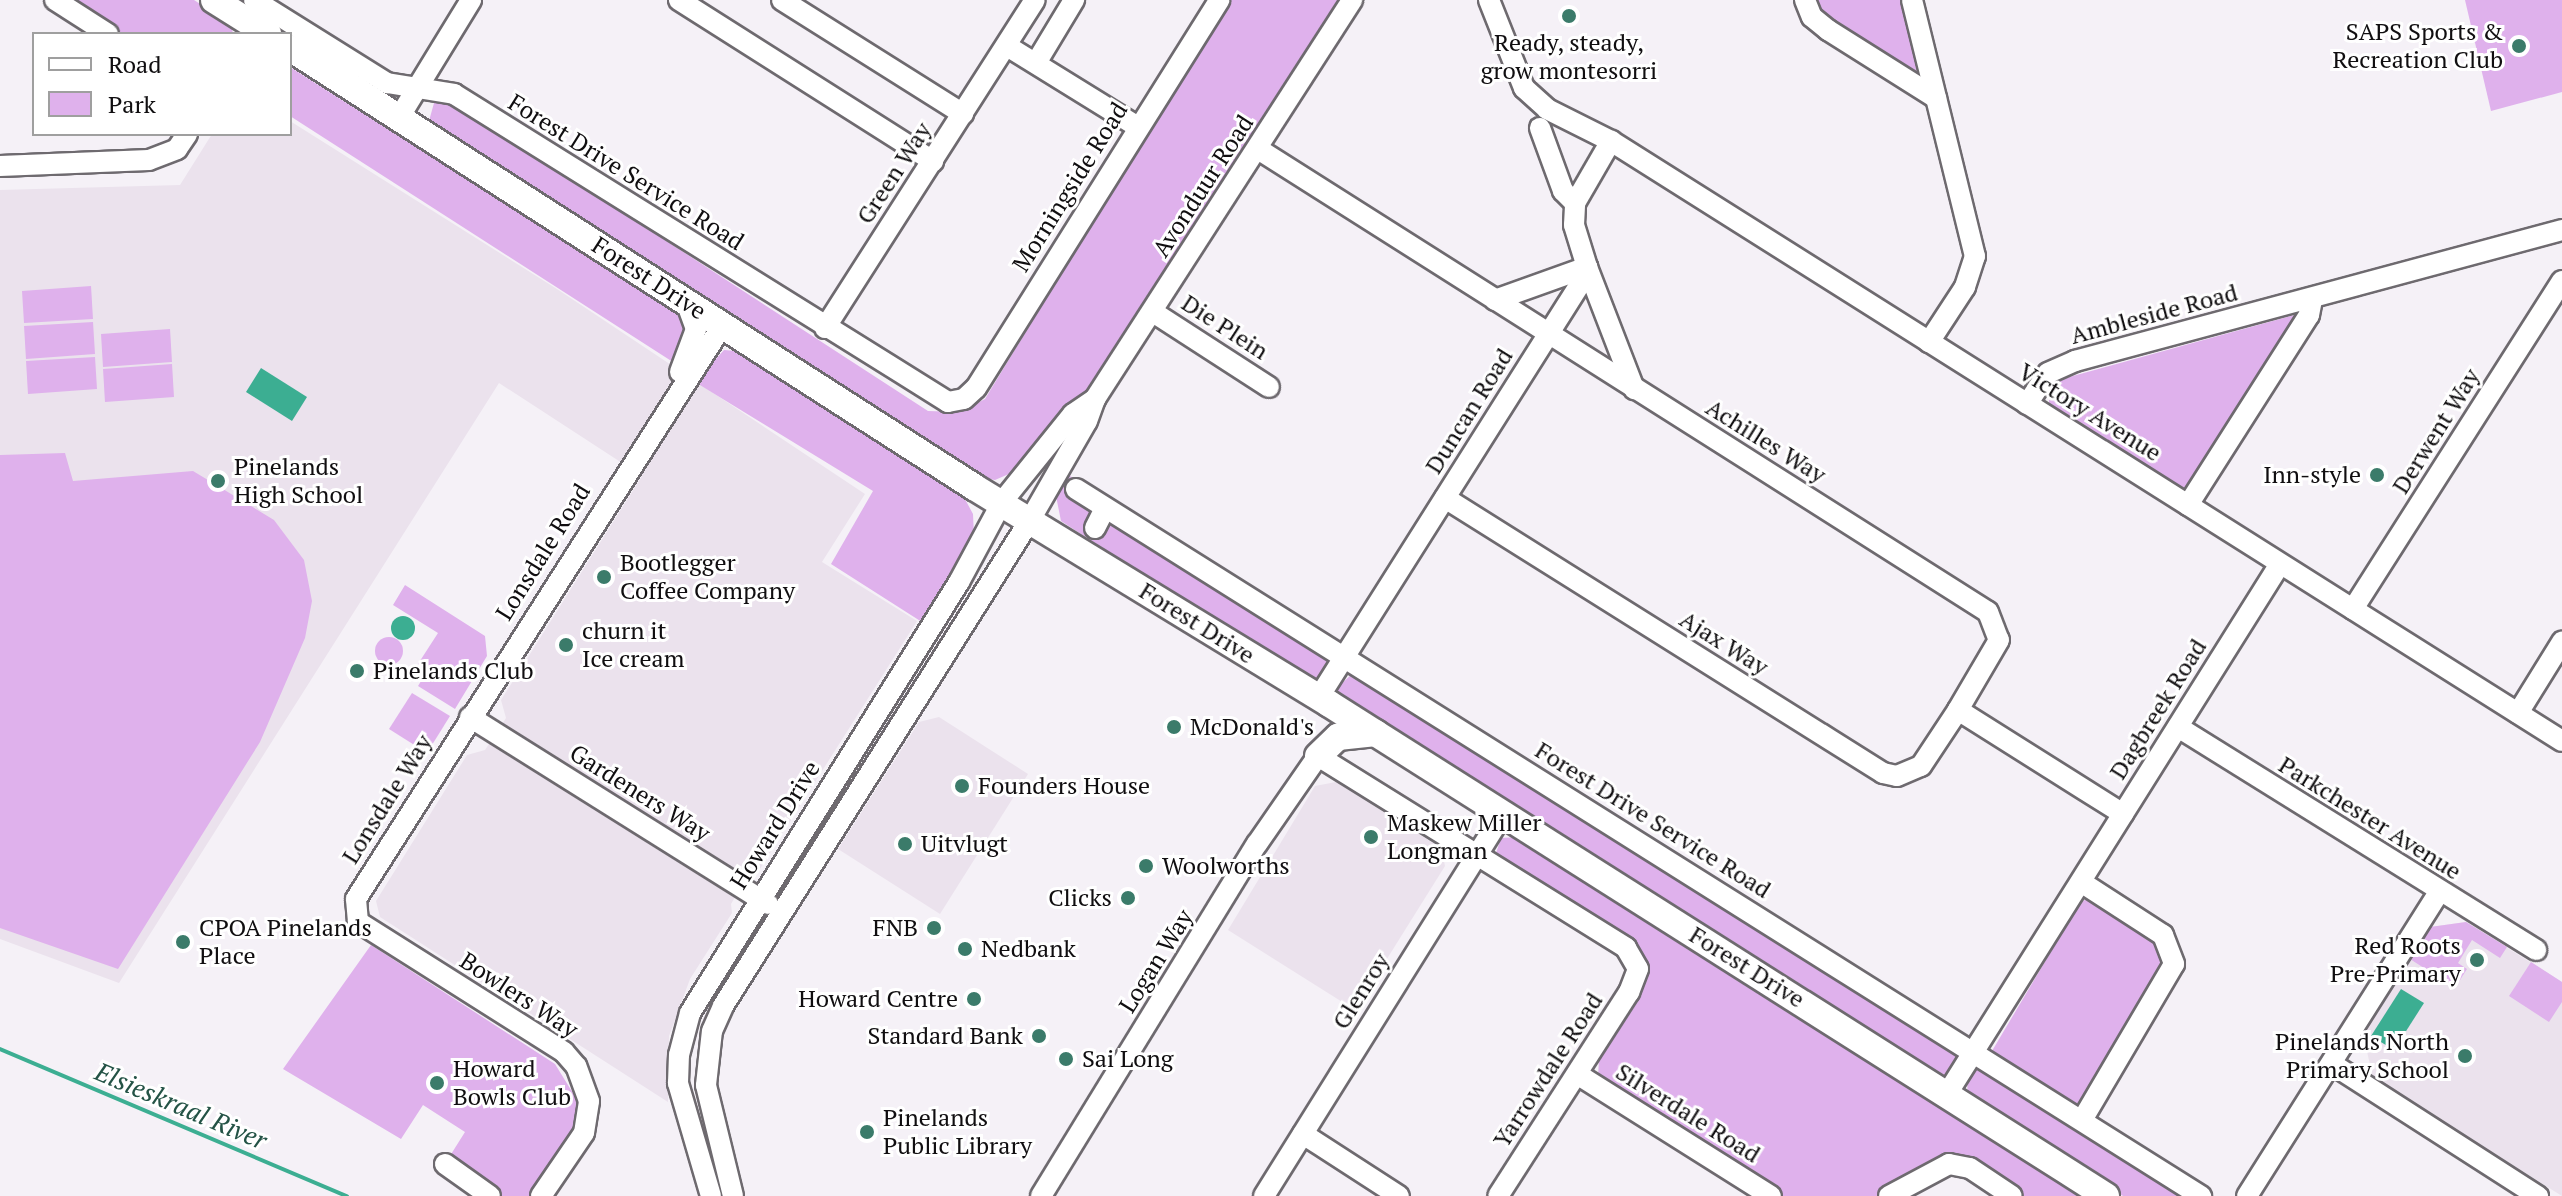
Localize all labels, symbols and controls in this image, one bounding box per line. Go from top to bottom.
marker: Ready, steady, grow montesorri [1560,7,1578,25]
place label: SAPS Sports & Recreation Club [2332,18,2503,74]
place label: Ready, steady, grow montesorri [1481,29,1657,85]
legend [32,32,292,136]
marker: SAPS Sports & Recreation Club [2510,37,2528,55]
text: Road [108,48,162,80]
text: Park [108,88,156,120]
street label: Forest Drive Service Road [503,88,749,256]
street label: Morningside Road [1006,97,1134,277]
street label: Avonduur Road [1146,110,1260,262]
street label: Green Way [851,117,937,229]
street label: Forest Drive [587,231,711,325]
street label: Ambleside Road [2067,278,2241,350]
street label: Die Plein [1176,288,1274,366]
street label: Duncan Road [1419,343,1519,479]
street label: Victory Avenue [2013,357,2167,467]
street label: Derwent Way [2386,363,2486,499]
street label: Achilles Way [1701,393,1831,489]
place label: Pinelands High School [234,453,363,509]
place label: Inn-style [2263,461,2361,489]
marker: Inn-style [2368,466,2386,484]
marker: Pinelands High School [209,472,227,490]
street label: Lonsdale Road [490,479,596,625]
place label: Bootlegger Coffee Company [620,549,795,605]
marker: Bootlegger Coffee Company [595,568,613,586]
street label: Forest Drive [1134,576,1260,670]
street label: Ajax Way [1674,605,1774,681]
place label: churn it Ice cream [582,617,684,673]
street label: Dagbreek Road [2103,634,2213,784]
marker: churn it Ice cream [557,636,575,654]
place label: Pinelands Club [373,657,534,685]
marker: Pinelands Club [348,662,366,680]
place label: McDonald's [1190,713,1314,741]
marker: McDonald's [1165,718,1183,736]
street label: Lonsdale Way [336,729,438,869]
street label: Forest Drive Service Road [1530,736,1776,904]
street label: Gardeners Way [564,738,716,848]
street label: Parkchester Avenue [2273,750,2467,886]
street label: Howard Drive [724,756,826,894]
place label: Founders House [978,772,1150,800]
marker: Founders House [953,777,971,795]
place label: Maskew Miller Longman [1387,809,1542,865]
marker: Maskew Miller Longman [1362,828,1380,846]
place label: Uitvlugt [921,830,1008,858]
marker: Uitvlugt [896,835,914,853]
place label: Woolworths [1162,852,1290,880]
marker: Woolworths [1137,857,1155,875]
place label: Clicks [1048,884,1112,912]
marker: Clicks [1119,889,1137,907]
street label: Logan Way [1113,904,1199,1018]
place label: CPOA Pinelands Place [199,914,372,970]
place label: FNB [873,914,918,942]
marker: FNB [925,919,943,937]
street label: Forest Drive [1684,920,1810,1014]
place label: Red Roots Pre-Primary [2330,932,2461,988]
marker: CPOA Pinelands Place [174,933,192,951]
place label: Nedbank [981,935,1076,963]
marker: Nedbank [956,940,974,958]
street label: Bowlers Way [455,946,583,1044]
street label: Glenroy [1326,948,1396,1034]
marker: Red Roots Pre-Primary [2468,951,2486,969]
place label: Howard Centre [798,985,958,1013]
street label: Yarrowdale Road [1487,987,1609,1153]
marker: Howard Centre [965,990,983,1008]
place label: Standard Bank [868,1022,1023,1050]
marker: Standard Bank [1030,1027,1048,1045]
place label: Pinelands North Primary School [2275,1028,2449,1084]
place label: Sai Long [1082,1045,1173,1073]
marker: Pinelands North Primary School [2456,1047,2474,1065]
marker: Sai Long [1057,1050,1075,1068]
place label: Howard Bowls Club [453,1055,571,1111]
water label: Elsieskraal River [91,1056,271,1156]
street label: Silverdale Road [1611,1057,1765,1169]
marker: Howard Bowls Club [428,1074,446,1092]
place label: Pinelands Public Library [883,1104,1032,1160]
marker: Pinelands Public Library [858,1123,876,1141]

